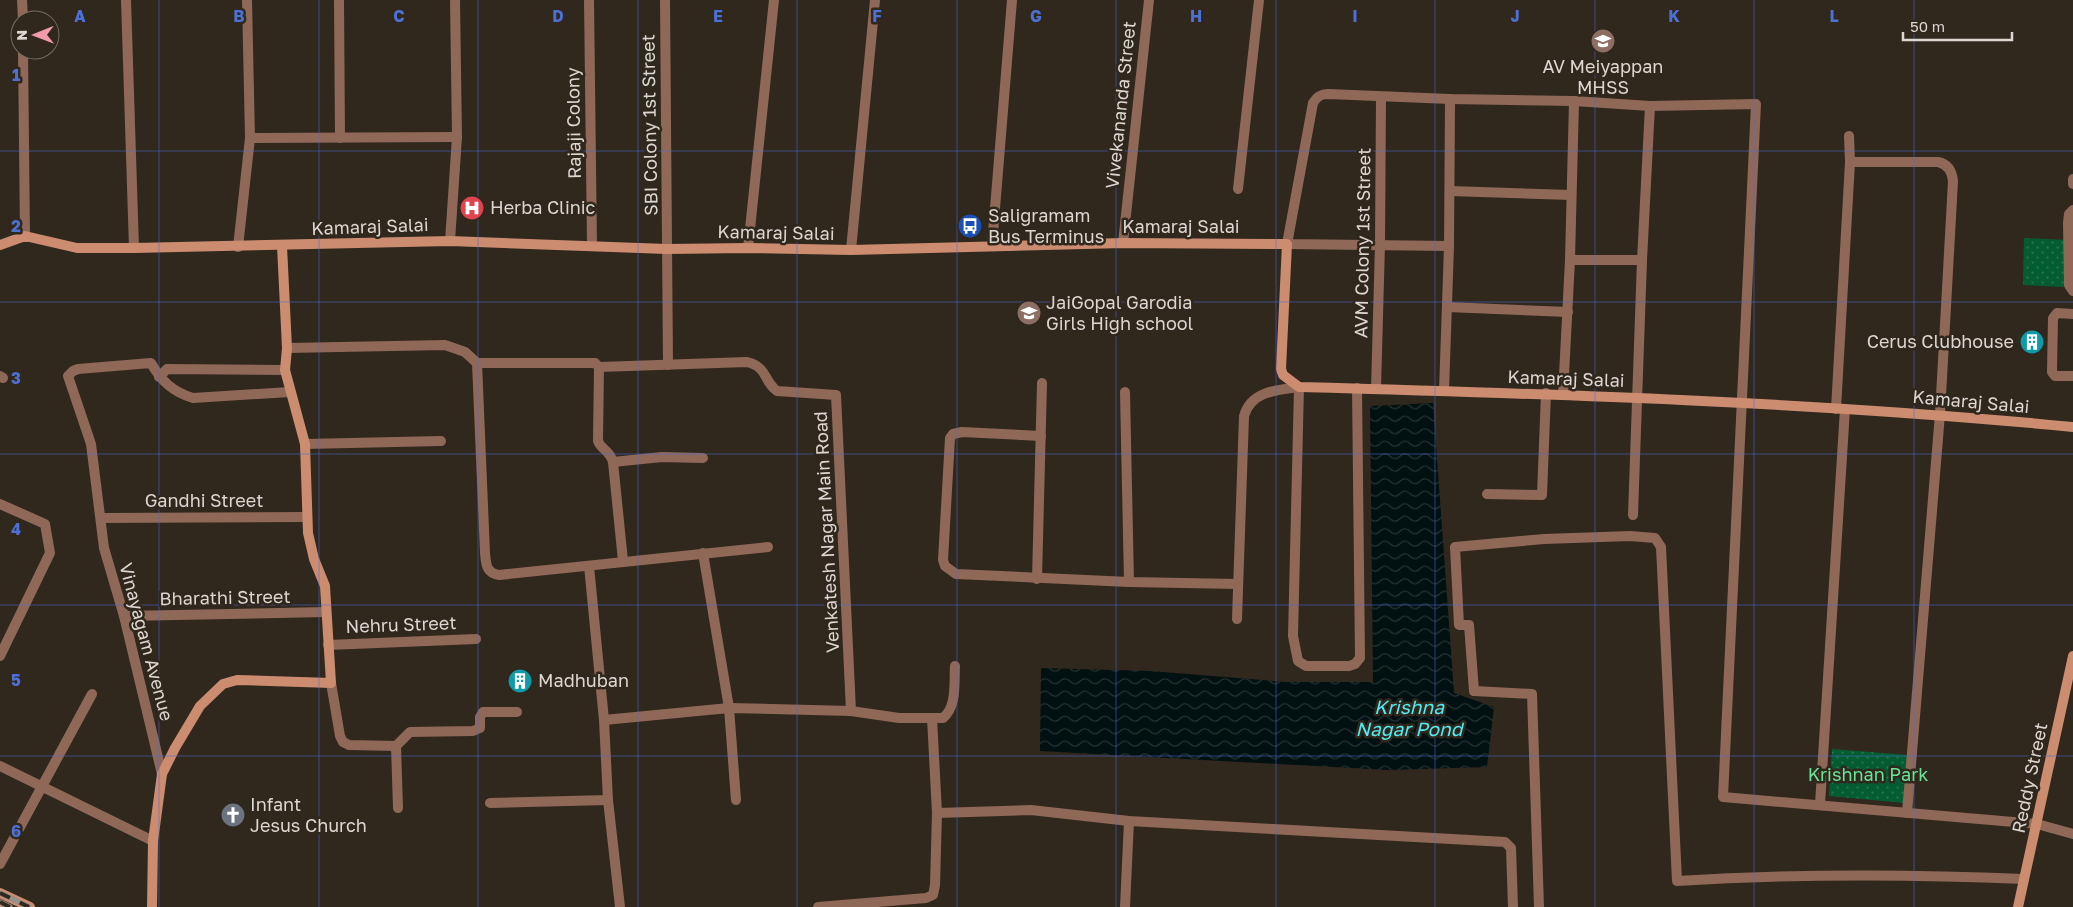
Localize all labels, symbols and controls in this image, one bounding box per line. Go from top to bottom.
text: A [74,6,86,26]
text: B [233,6,245,26]
text: C [393,6,405,26]
text: D [552,6,564,26]
text: E [713,6,723,26]
text: F [872,6,882,26]
text: G [1030,6,1042,26]
text: H [1190,6,1202,26]
text: I [1352,6,1358,26]
text: J [1510,6,1520,26]
text: K [1668,6,1680,26]
text: L [1829,6,1839,26]
north arrow [10,10,60,60]
scale bar [1903,10,2012,42]
text: 50 m [1910,17,1945,35]
street label: Vivekananda Street [1100,20,1140,190]
school or university icon: AV Meiyappan MHSS [1590,28,1616,54]
text: N [13,30,30,41]
street label: SBI Colony 1st Street [636,34,662,216]
place label: AV Meiyappan MHSS [1543,55,1663,98]
text: 1 [12,65,20,85]
street label: Rajaji Colony [561,67,585,179]
street label: AVM Colony 1st Street [1349,148,1375,338]
hospital icon: Herba Clinic [459,195,485,221]
place label: Herba Clinic [490,196,596,218]
place label: Saligramam Bus Terminus [988,204,1104,247]
street label: Kamaraj Salai [311,213,429,239]
bus stop icon: Saligramam Bus Terminus [957,213,983,239]
street label: Kamaraj Salai [1122,215,1240,237]
text: 2 [11,216,21,236]
street label: Kamaraj Salai [717,220,835,244]
place label: JaiGopal Garodia Girls High school [1046,291,1193,334]
school or university icon: JaiGopal Garodia Girls High school [1016,300,1042,326]
building icon: Cerus Clubhouse [2019,329,2045,355]
place label: Cerus Clubhouse [1867,330,2014,352]
street label: Kamaraj Salai [1507,365,1625,391]
text: 3 [11,368,21,388]
street label: Kamaraj Salai [1912,385,2030,417]
street label: Venkatesh Nagar Main Road [809,411,843,653]
street label: Gandhi Street [145,489,263,511]
text: 4 [11,519,21,539]
street label: Vinayagam Avenue [115,560,179,723]
street label: Bharathi Street [159,585,291,609]
street label: Nehru Street [345,611,457,637]
building icon: Madhuban [507,668,533,694]
place label: Madhuban [538,669,629,691]
text: 5 [11,670,21,690]
water label: Krishna Nagar Pond [1356,695,1465,740]
street label: Reddy Street [2007,720,2051,835]
park label: Krishnan Park [1808,763,1928,785]
place label: Infant Jesus Church [250,793,367,836]
church icon: Infant Jesus Church [220,802,246,828]
text: 6 [11,821,21,841]

